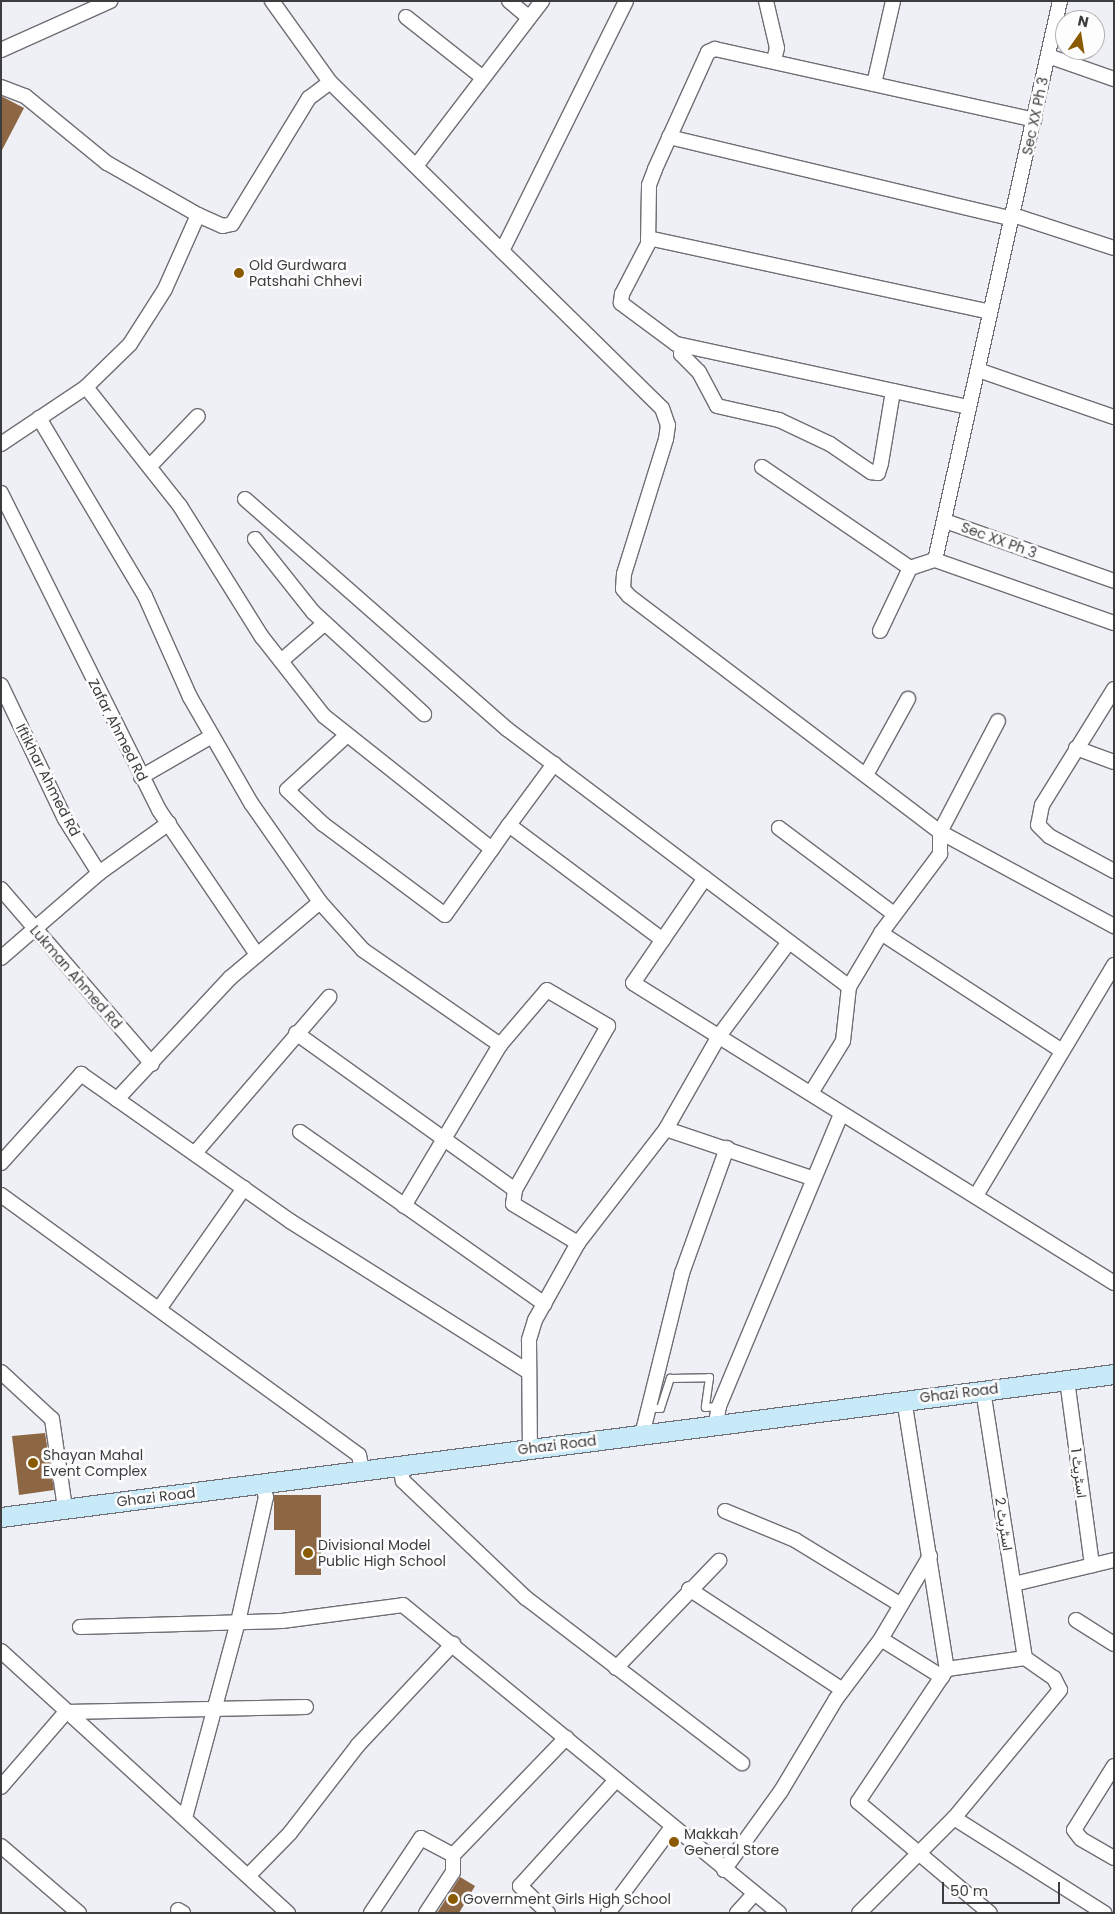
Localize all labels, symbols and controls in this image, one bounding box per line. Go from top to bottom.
north arrow [1055,10,1105,60]
text: N [1076,10,1091,32]
street label: Sec XX Ph 3 [1019,75,1051,157]
place label: Old Gurdwara Patshahi Chhevi [249,257,362,290]
marker: Old Gurdwara Patshahi Chhevi [233,267,245,279]
street label: Sec XX Ph 3 [959,519,1039,561]
street label: Zafar Ahmed Rd [85,676,151,784]
street label: Iftikhar Ahmed Rd [12,721,84,839]
street label: Lukman Ahmed Rd [27,922,125,1032]
street label: Ghazi Road [919,1380,999,1406]
street label: Ghazi Road [517,1432,597,1458]
place label: Shayan Mahal Event Complex [43,1447,147,1480]
street label: اسٹریٹ 1 [1068,1447,1090,1499]
marker: Shayan Mahal Event Complex [27,1457,39,1469]
street label: Ghazi Road [116,1484,196,1510]
street label: اسٹریٹ 2 [992,1496,1016,1552]
place label: Divisional Model Public High School [318,1537,446,1570]
marker: Divisional Model Public High School [302,1547,314,1559]
place label: Makkah General Store [684,1826,779,1858]
marker: Makkah General Store [668,1836,680,1848]
scale bar [945,1872,1062,1904]
text: 50 m [950,1880,988,1901]
place label: Government Girls High School [463,1891,671,1907]
marker: Government Girls High School [447,1893,459,1905]

